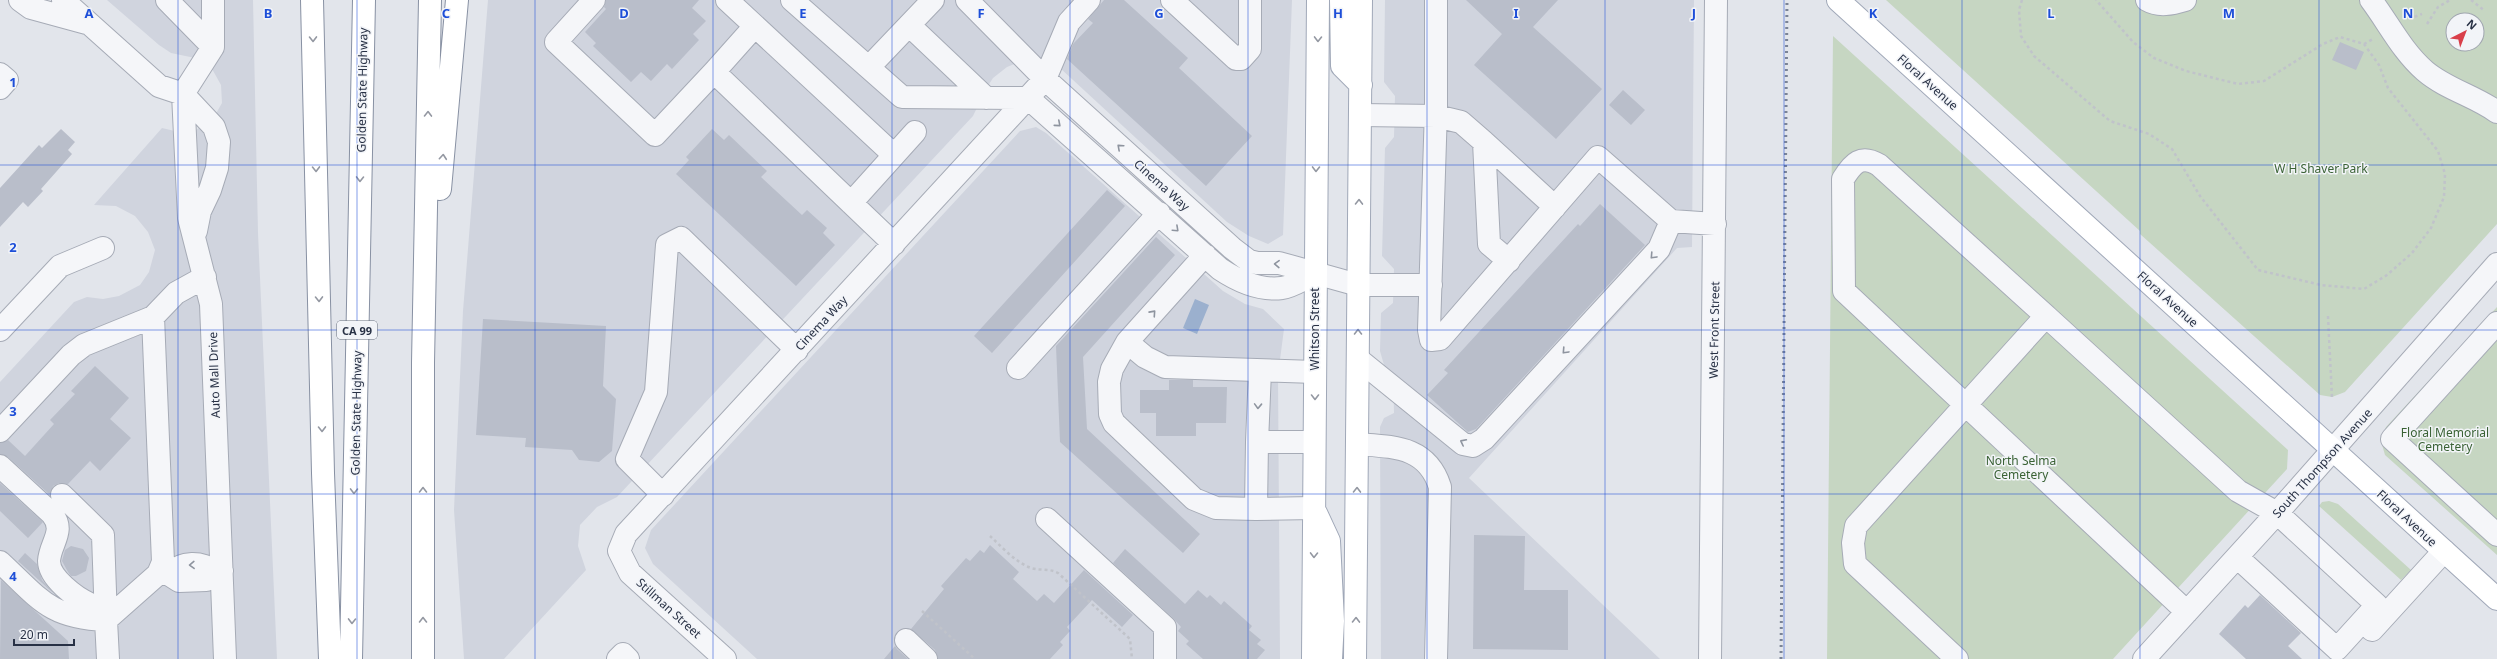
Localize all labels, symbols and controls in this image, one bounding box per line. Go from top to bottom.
text: A [85,4,94,22]
text: B [264,4,272,22]
text: C [442,4,450,22]
text: D [619,4,629,22]
text: E [799,4,807,22]
text: F [977,4,985,22]
text: G [1154,4,1164,22]
text: H [1333,4,1343,22]
text: I [1513,4,1519,22]
text: J [1691,4,1696,22]
text: K [1869,4,1878,22]
text: L [2047,4,2055,22]
text: M [2223,4,2235,22]
text: N [2403,4,2413,22]
north arrow [2445,12,2485,52]
text: N [2464,16,2480,33]
street label: Golden State Highway [352,27,372,152]
one-way arrow [309,36,317,42]
one-way arrow [1313,36,1322,42]
street label: Floral Avenue [1894,50,1962,114]
text: 1 [9,73,17,91]
one-way arrow [424,111,432,117]
one-way arrow [1053,119,1060,126]
one-way arrow [1118,145,1125,152]
one-way arrow [438,154,447,160]
street label: Cinema Way [1130,155,1194,215]
park label: W H Shaver Park [2274,160,2368,177]
one-way arrow [312,166,320,172]
one-way arrow [1312,166,1320,172]
one-way arrow [356,176,364,182]
one-way arrow [1355,199,1363,205]
one-way arrow [1171,224,1179,231]
text: 2 [9,238,17,256]
one-way arrow [1650,251,1658,259]
one-way arrow [1274,260,1280,268]
street label: Floral Avenue [2134,267,2202,331]
street label: West Front Street [1705,280,1723,379]
street label: Whitson Street [1306,287,1323,371]
street label: Cinema Way [791,291,852,354]
one-way arrow [315,296,323,302]
one-way arrow [1149,310,1156,317]
road number: CA 99 [337,321,377,339]
one-way arrow [1354,329,1362,335]
street label: Auto Mall Drive [204,331,224,418]
one-way arrow [1563,347,1570,354]
street label: Golden State Highway [346,350,366,475]
one-way arrow [1311,394,1319,400]
text: 3 [9,402,17,420]
one-way arrow [1254,403,1263,409]
street label: South Thompson Avenue [2268,404,2376,521]
park label: Floral Memorial Cemetery [2401,424,2489,455]
one-way arrow [318,426,326,432]
one-way arrow [1459,439,1467,447]
park label: North Selma Cemetery [1986,452,2056,483]
street label: Floral Avenue [2373,486,2441,550]
one-way arrow [419,487,427,493]
one-way arrow [1353,487,1361,493]
one-way arrow [350,488,358,494]
one-way arrow [1310,552,1318,558]
one-way arrow [189,561,195,569]
text: 4 [9,567,17,585]
street label: Stillman Street [633,574,706,642]
one-way arrow [419,617,427,623]
one-way arrow [1352,617,1360,623]
one-way arrow [347,618,356,624]
scale bar [14,621,74,647]
text: 20 m [20,626,48,643]

